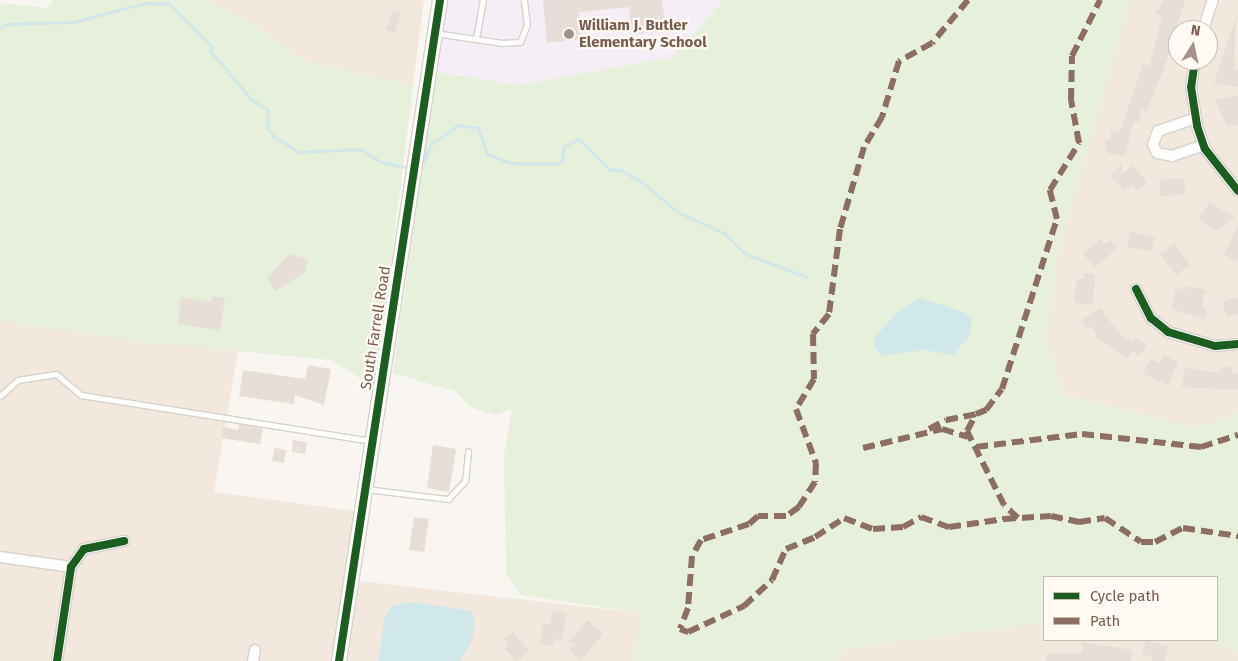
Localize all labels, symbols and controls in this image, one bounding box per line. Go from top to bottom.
place label: William J. Butler Elementary School [579,16,707,51]
north arrow [1168,20,1218,70]
text: N [1189,22,1202,40]
marker: William J. Butler Elementary School [563,28,575,40]
street label: South Farrell Road [357,265,395,391]
legend [1043,576,1218,641]
text: Cycle path [1090,587,1160,605]
text: Path [1090,612,1120,630]

